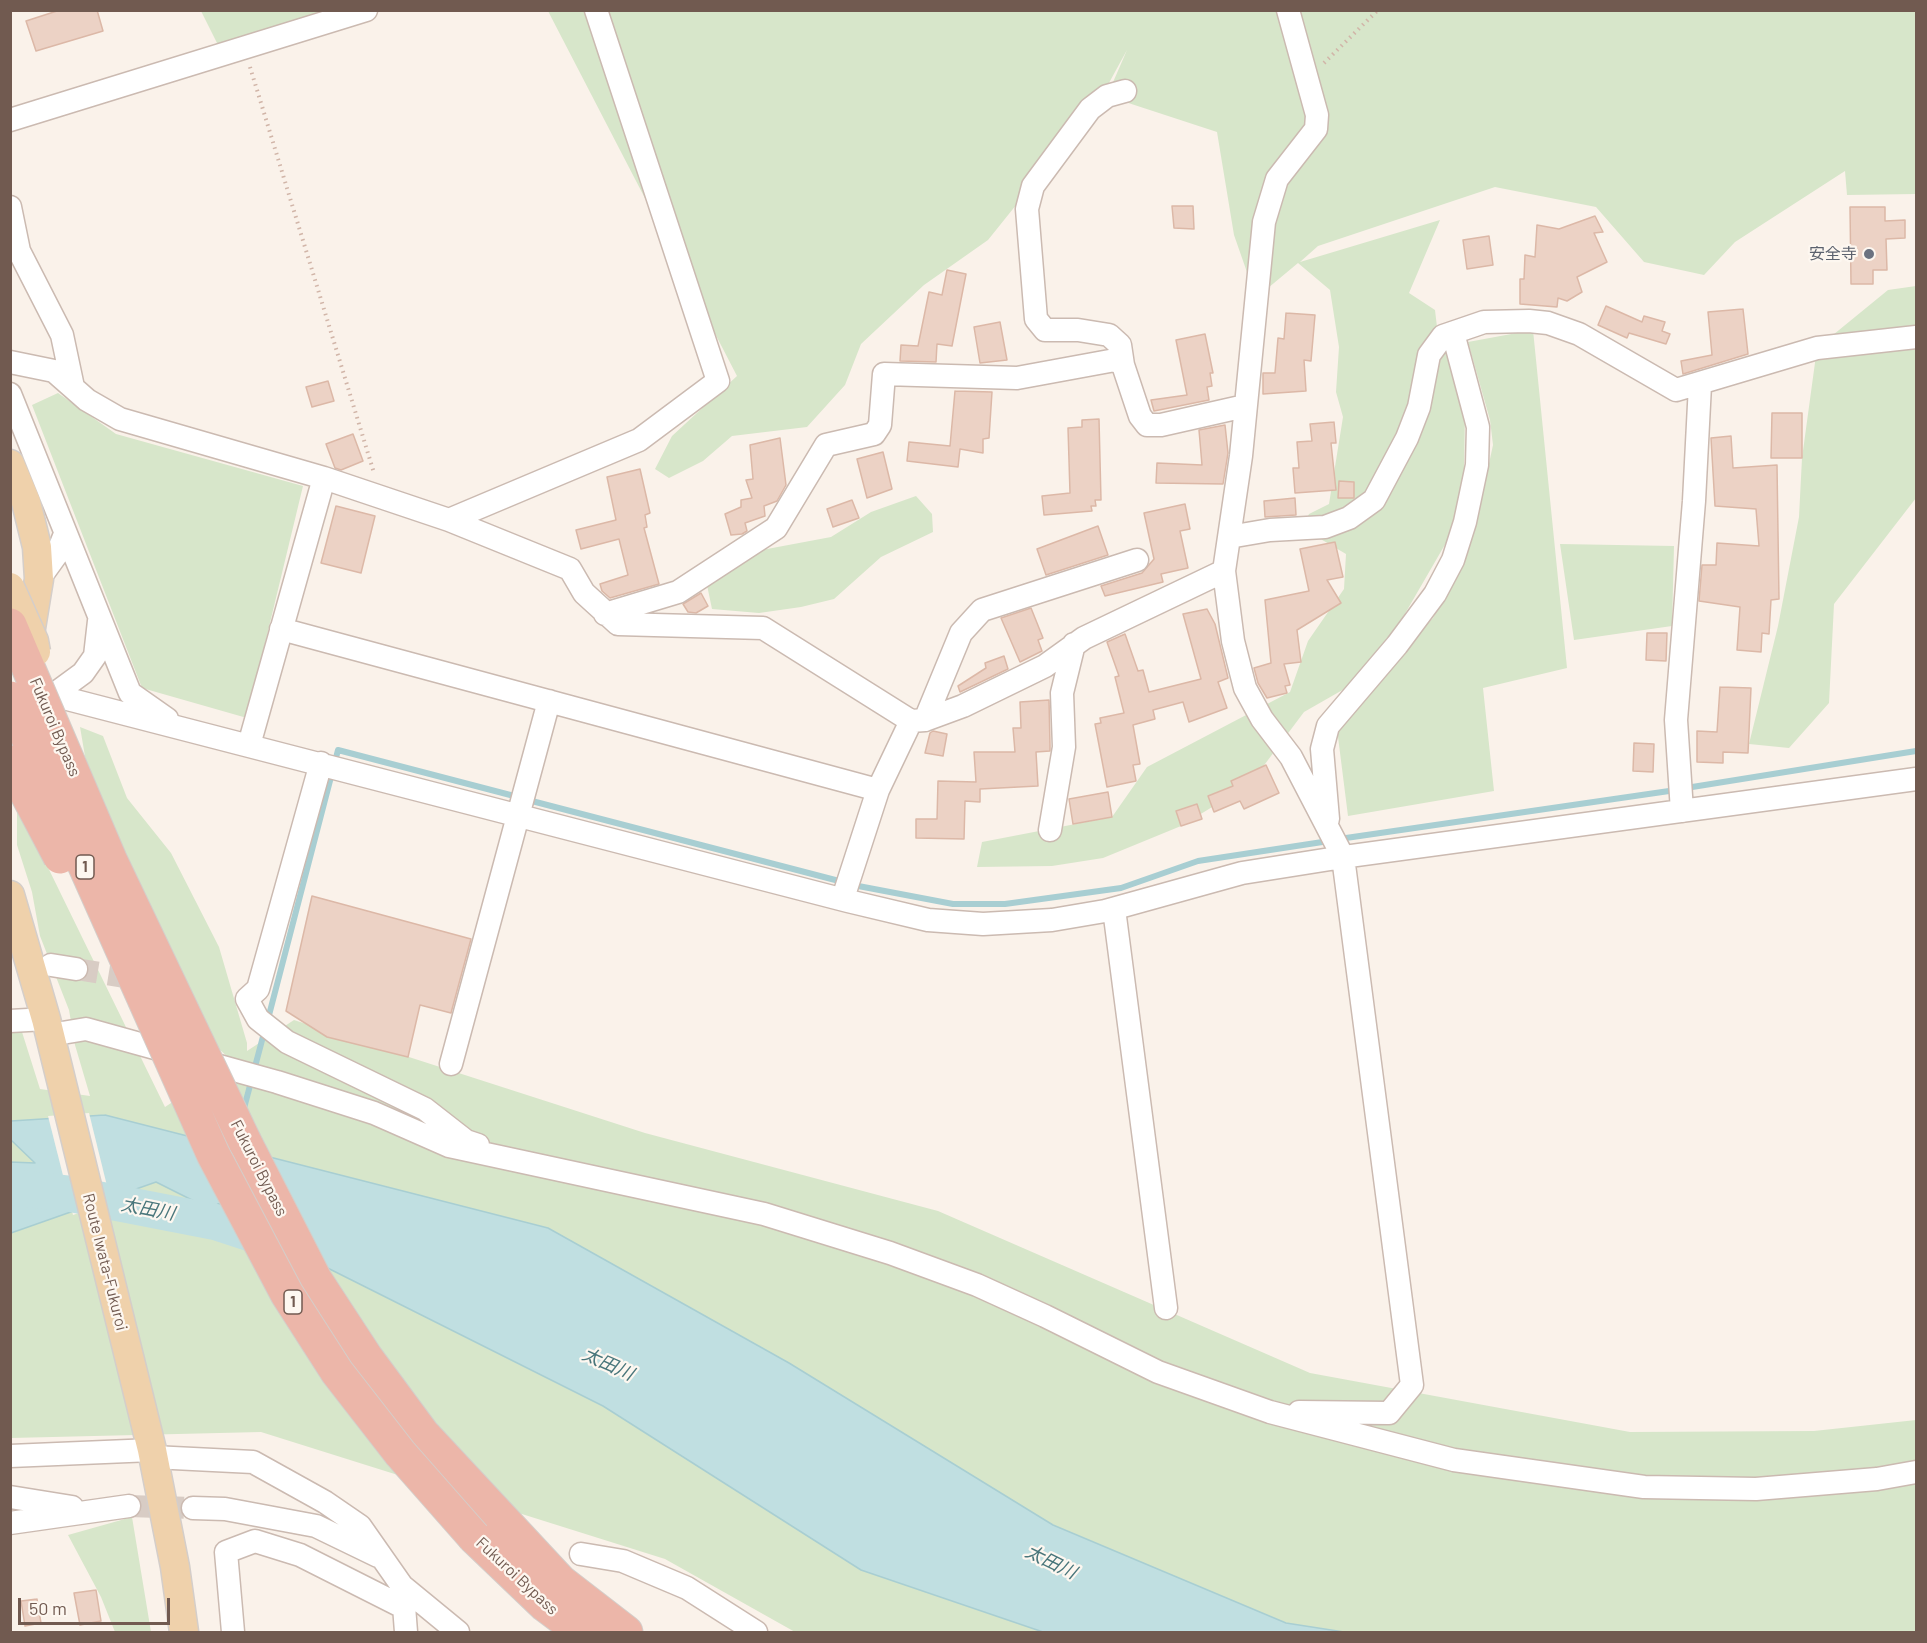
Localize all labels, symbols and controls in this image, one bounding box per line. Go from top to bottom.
place label: 安全寺 [1809,244,1857,264]
marker: 安全寺 [1862,247,1876,261]
street label: Fukuroi Bypass [26,675,84,779]
road number: 1 [76,855,94,879]
street label: Fukuroi Bypass [227,1117,291,1219]
street label: Route Iwata-Fukuroi [79,1191,131,1333]
water label: 太田川 [119,1193,177,1225]
road number: 1 [284,1290,302,1314]
water label: 太田川 [579,1343,637,1385]
street label: Fukuroi Bypass [472,1533,562,1619]
water label: 太田川 [1022,1540,1080,1584]
scale bar [21,1586,172,1624]
text: 50 m [29,1597,67,1619]

